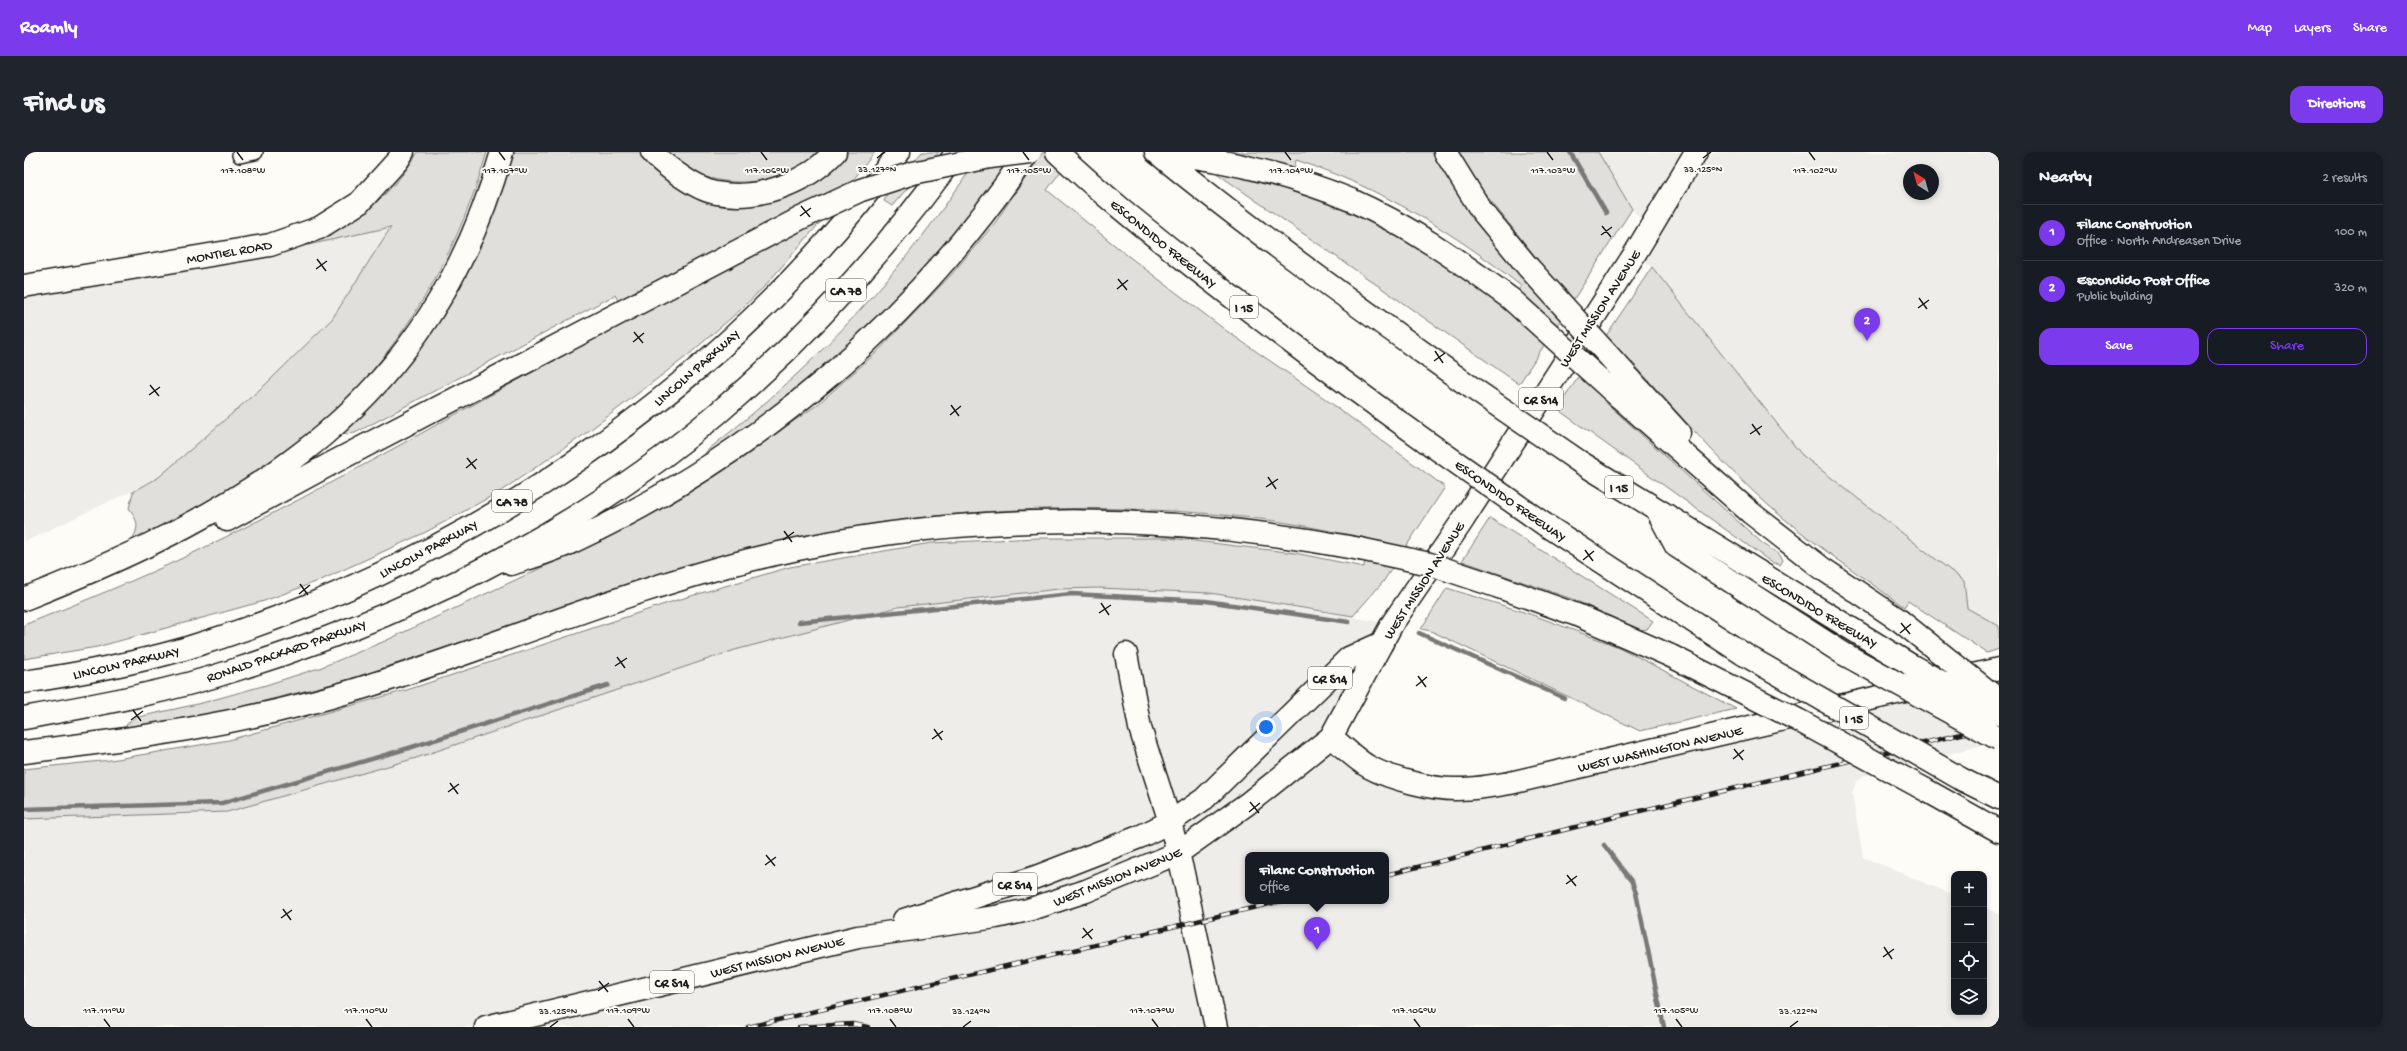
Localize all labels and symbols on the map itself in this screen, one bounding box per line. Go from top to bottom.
text: 33.127°N [857,164,897,176]
text: 33.125°N [1683,164,1723,176]
north arrow [1903,164,1939,200]
text: 117.108°W [220,165,266,177]
text: 117.107°W [482,165,528,177]
text: 117.106°W [744,165,790,177]
text: 117.105°W [1006,165,1052,177]
text: 117.104°W [1268,165,1313,177]
text: 117.103°W [1530,165,1576,177]
text: 117.102°W [1792,165,1838,177]
street label: ESCONDIDO FREEWAY [1106,197,1219,293]
street label: MONTIEL ROAD [185,237,274,269]
street label: WEST MISSION AVENUE [1557,246,1646,371]
road number: CA 78 [826,279,866,301]
road number: I 15 [1230,296,1258,318]
pin: 2 [1854,308,1880,341]
street label: LINCOLN PARKWAY [651,327,744,411]
road number: CR S14 [1519,388,1563,410]
street label: ESCONDIDO FREEWAY [1450,457,1569,547]
road number: I 15 [1605,476,1633,498]
road number: CA 78 [492,490,532,512]
street label: LINCOLN PARKWAY [377,517,481,583]
street label: WEST MISSION AVENUE [1381,518,1470,643]
street label: ESCONDIDO FREEWAY [1758,571,1880,654]
street label: RONALD PACKARD PARKWAY [205,617,369,688]
street label: LINCOLN PARKWAY [72,644,182,685]
road number: CR S14 [1308,667,1352,689]
road number: I 15 [1840,707,1868,729]
your location [1256,717,1276,737]
street label: WEST WASHINGTON AVENUE [1576,723,1746,778]
street label: WEST MISSION AVENUE [1051,844,1186,912]
road number: CR S14 [993,873,1037,895]
pin: 1 [1304,917,1330,950]
street label: WEST MISSION AVENUE [709,933,847,983]
road number: CR S14 [650,971,694,993]
text: 117.111°W [82,1005,125,1017]
text: 117.110°W [343,1005,388,1017]
text: 117.109°W [605,1005,651,1017]
text: 117.108°W [867,1005,913,1017]
text: 117.107°W [1129,1005,1175,1017]
text: 117.106°W [1391,1005,1437,1017]
text: 117.105°W [1653,1005,1699,1017]
text: 33.125°N [538,1006,578,1018]
text: 33.124°N [951,1006,991,1018]
text: 33.122°N [1778,1006,1818,1018]

